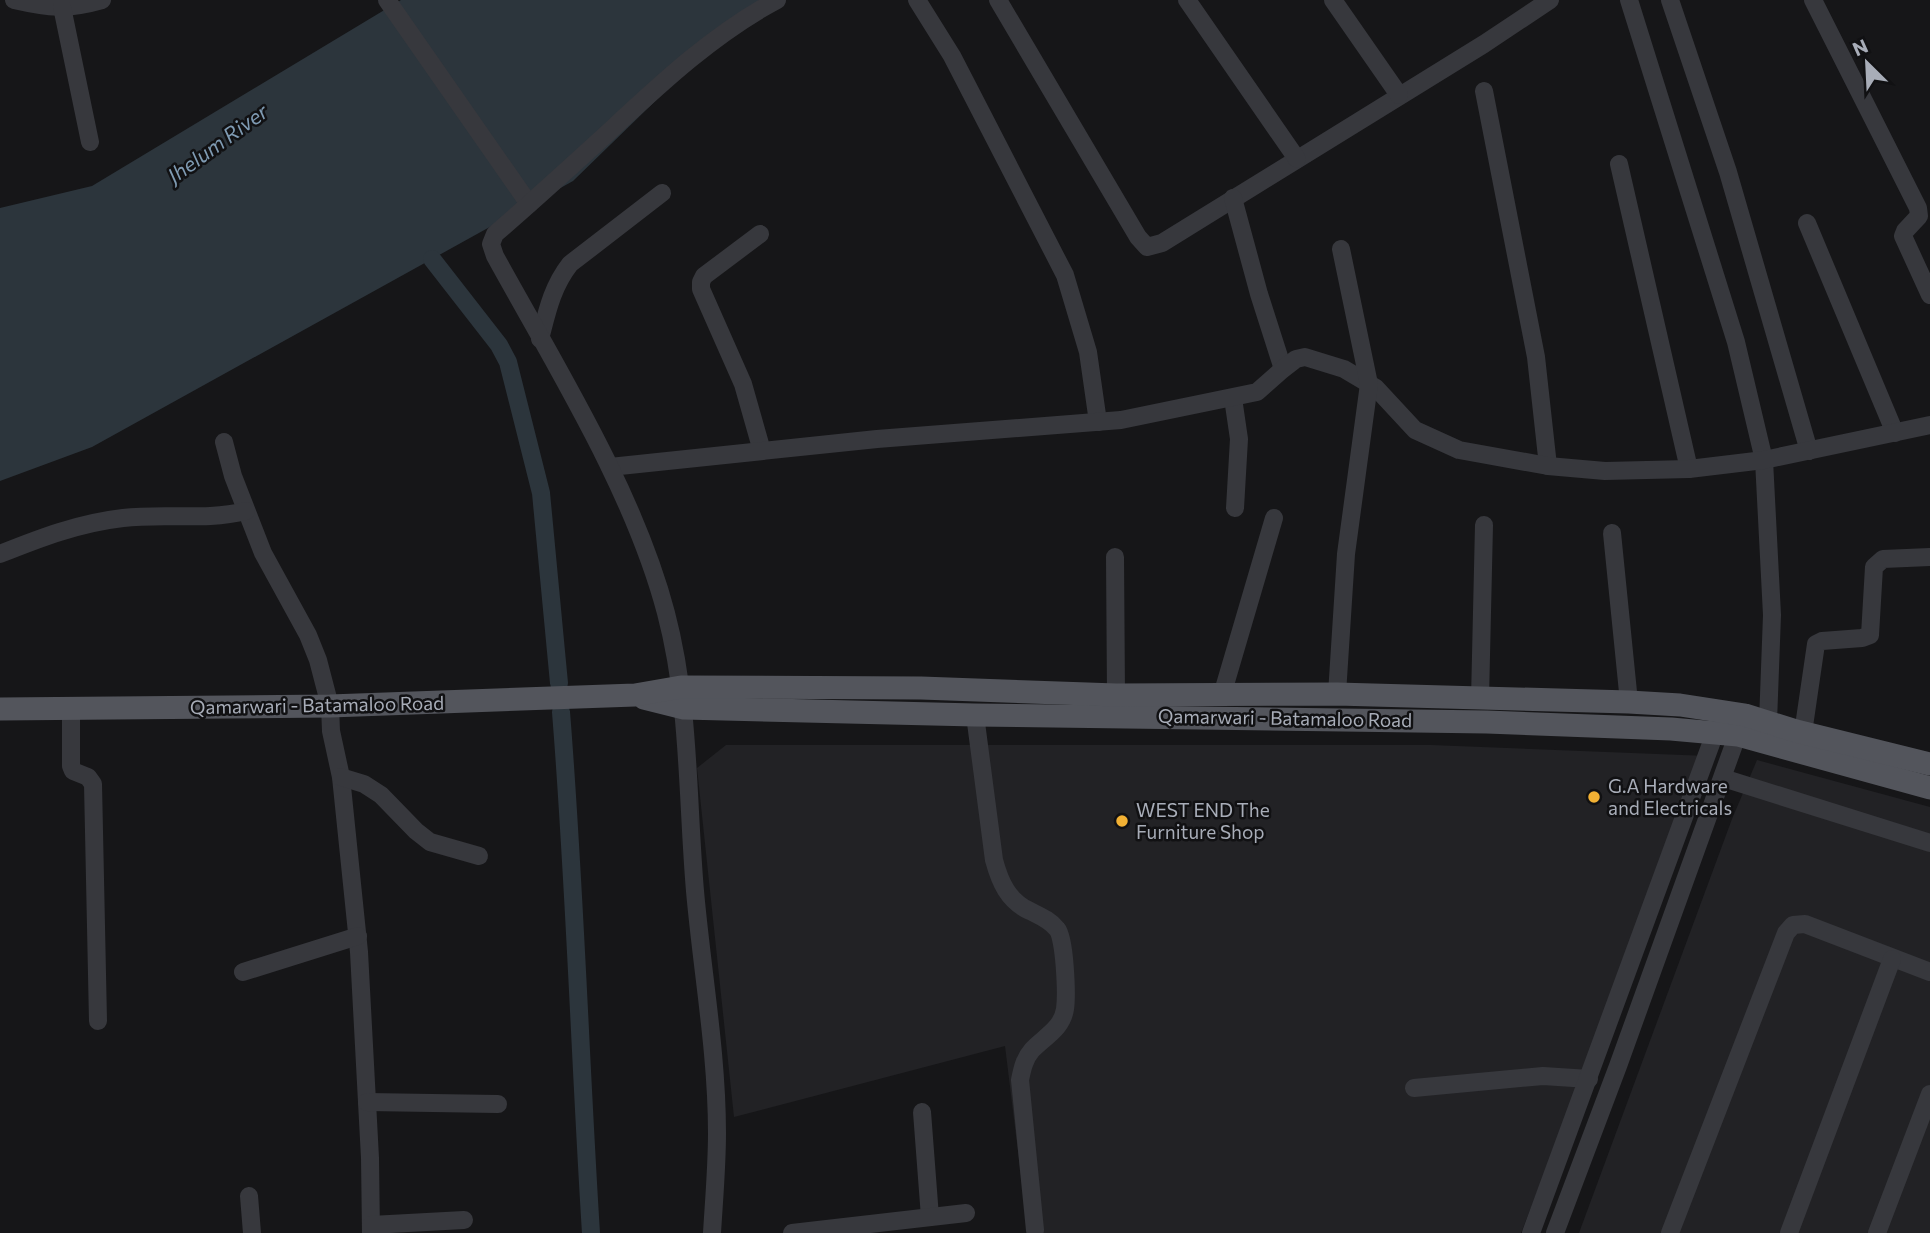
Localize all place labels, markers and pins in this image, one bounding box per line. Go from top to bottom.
place label: G.A Hardware and Electricals [1608,774,1732,819]
marker: G.A Hardware and Electricals [1586,789,1602,805]
place label: WEST END The Furniture Shop [1136,798,1270,843]
marker: WEST END The Furniture Shop [1114,813,1130,829]

